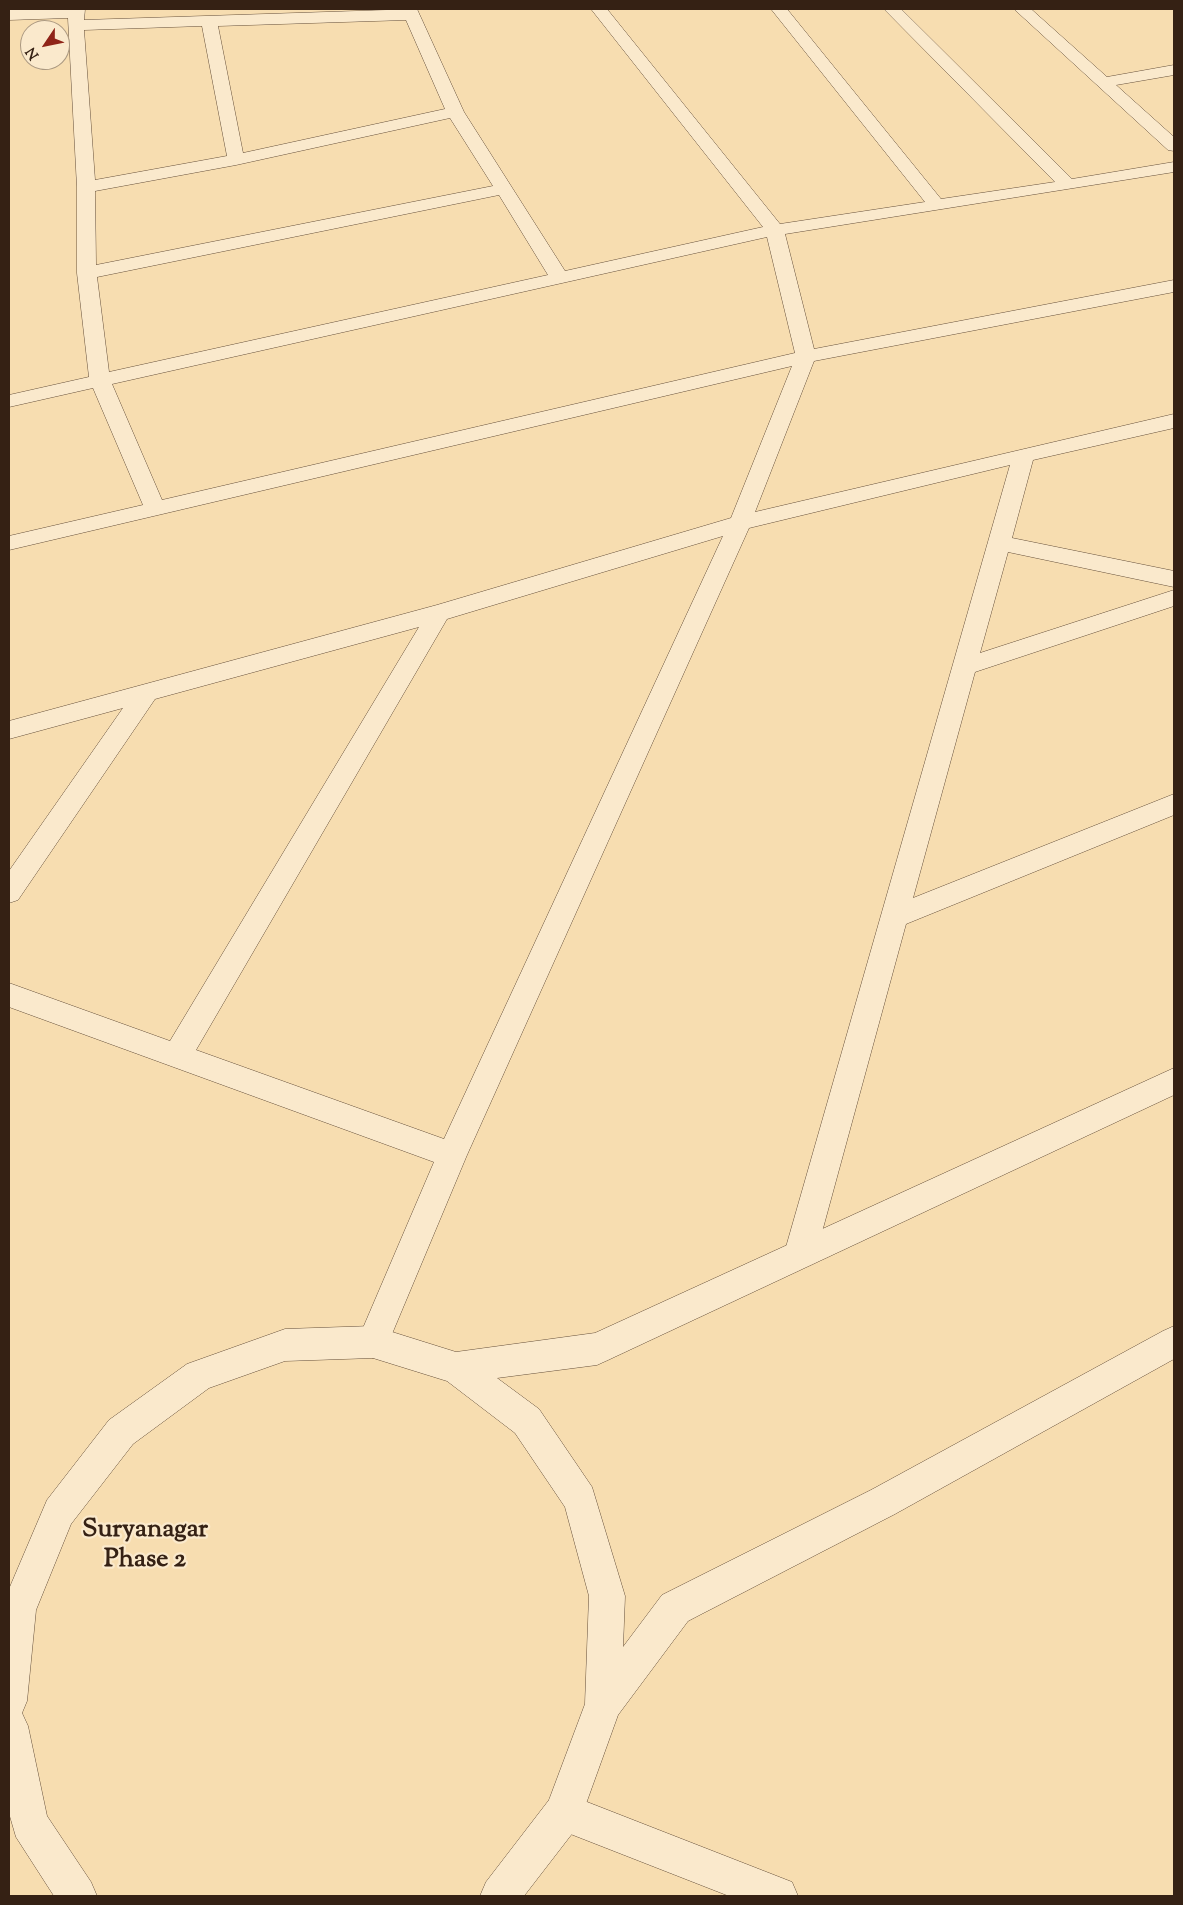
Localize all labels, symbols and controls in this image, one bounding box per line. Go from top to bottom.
north arrow [20,20,70,70]
text: N [22,43,45,63]
district label: Suryanagar Phase 2 [82,1516,208,1578]

